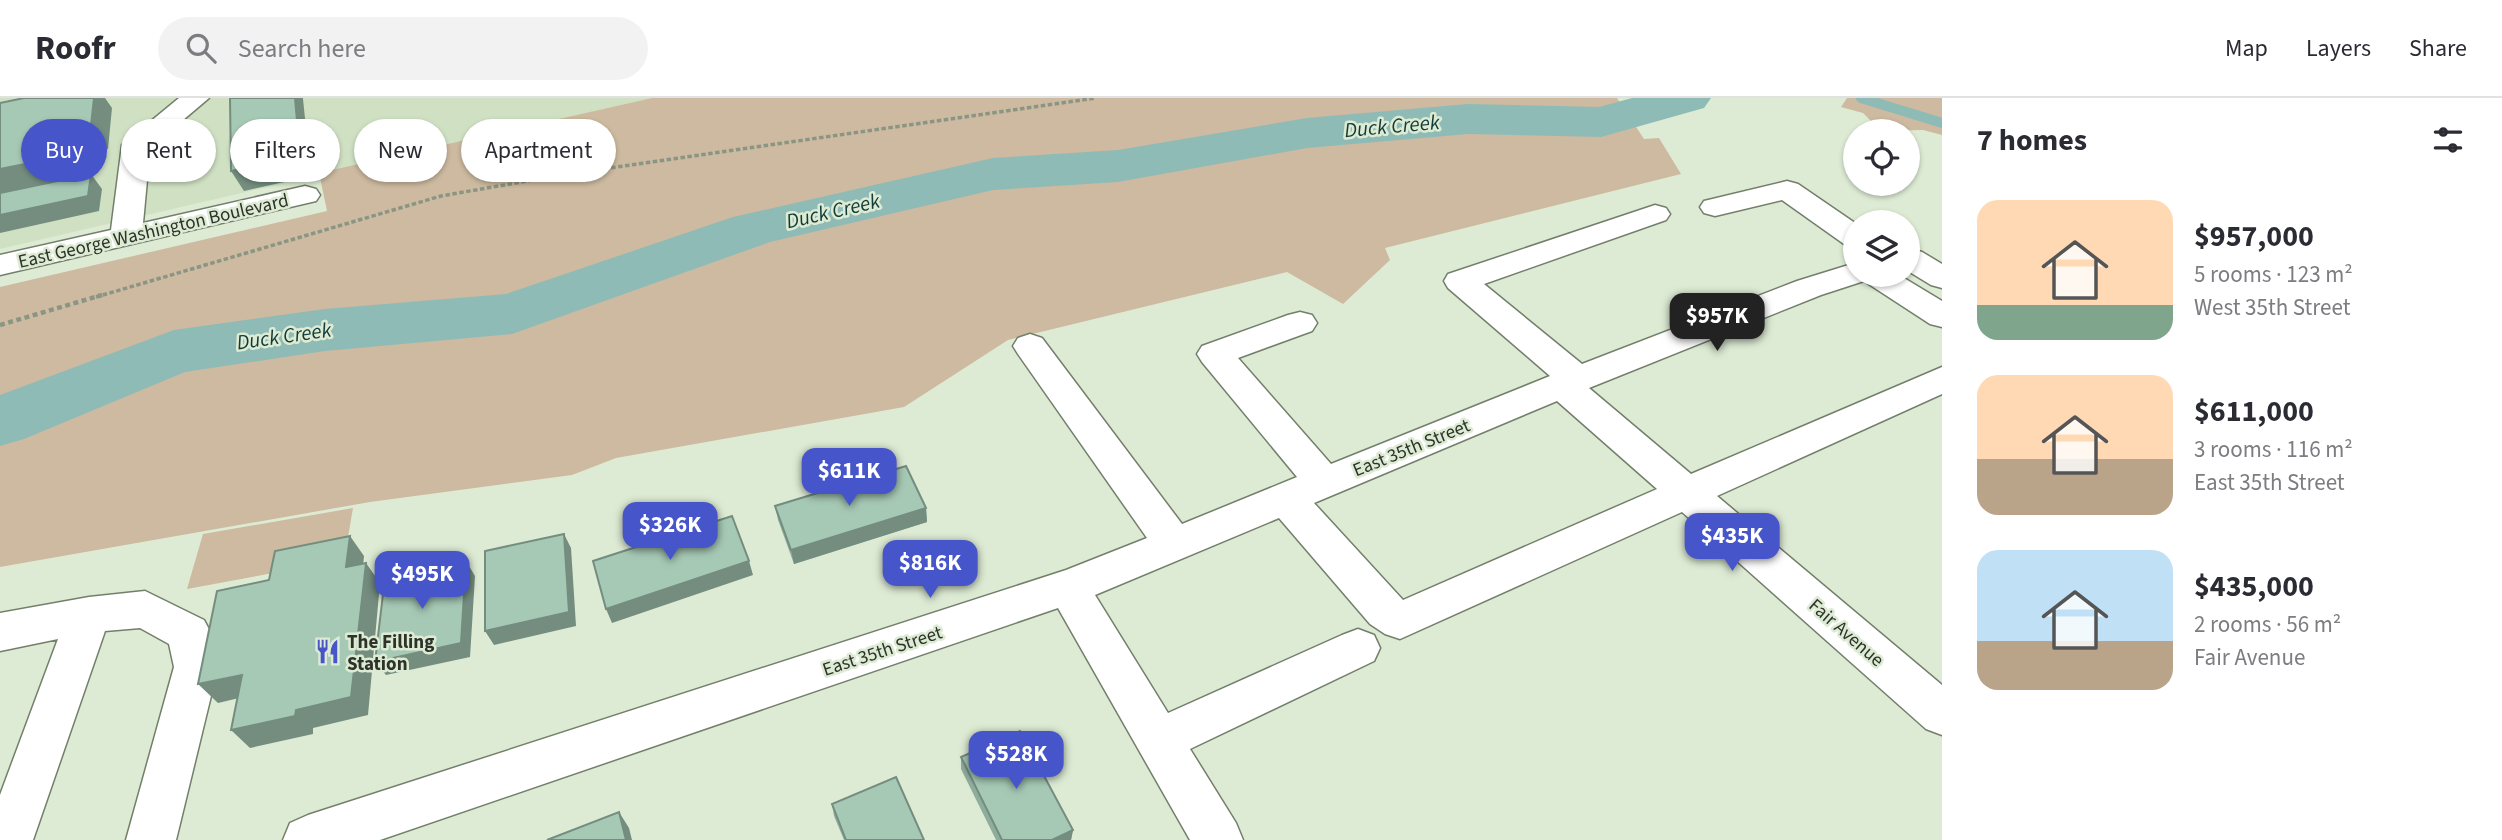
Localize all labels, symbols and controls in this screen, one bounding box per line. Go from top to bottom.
search box [158,17,648,80]
text: Roofr [35,25,116,72]
icon: search [182,29,220,67]
text: Search here [238,30,366,67]
text: Map [2225,31,2268,66]
text: Layers [2306,31,2371,66]
text: Share [2409,31,2467,66]
water label: Duck Creek [1343,107,1442,145]
chip: Buy [21,119,107,182]
chip: Rent [121,119,216,182]
chip: Filters [230,119,340,182]
chip: New [354,119,447,182]
chip: Apartment [461,119,616,182]
map controls [1843,119,1920,287]
button: locate [1843,119,1920,196]
text: 7 homes [1977,119,2087,162]
icon: filters [2429,121,2467,159]
water label: Duck Creek [783,185,884,236]
street label: East George Washington Boulevard [15,187,291,276]
button: layers [1843,210,1920,287]
text: $957,000 [2194,215,2314,258]
icon: home [2033,228,2117,312]
text: 5 rooms · 123 m² [2194,258,2353,291]
text: West 35th Street [2194,291,2350,324]
pin: $957K [1668,294,1766,353]
text: $957K [1686,299,1748,332]
water label: Duck Creek [235,314,334,357]
text: $611,000 [2194,390,2314,433]
icon: home [2033,403,2117,487]
street label: East 35th Street [1349,412,1475,484]
text: 3 rooms · 116 m² [2194,433,2353,466]
pin: $611K [800,448,898,508]
text: $611K [818,454,880,487]
text: East 35th Street [2194,466,2345,499]
pin: $326K [621,503,719,562]
text: $326K [639,508,701,541]
pin: $435K [1683,514,1781,573]
text: $435K [1701,519,1763,552]
pin: $816K [881,540,979,600]
text: $816K [899,546,961,579]
pin: $495K [373,552,471,611]
text: $495K [391,557,453,590]
text: $435,000 [2194,565,2314,608]
icon: home [2033,578,2117,662]
street label: Fair Avenue [1802,593,1890,673]
text: 2 rooms · 56 m² [2194,608,2341,641]
street label: East 35th Street [819,619,946,683]
place label: The Filling Station [347,629,434,678]
restaurant icon: The Filling Station [313,638,341,666]
text: Fair Avenue [2194,641,2305,674]
pin: $528K [967,732,1065,791]
text: $528K [985,737,1047,770]

